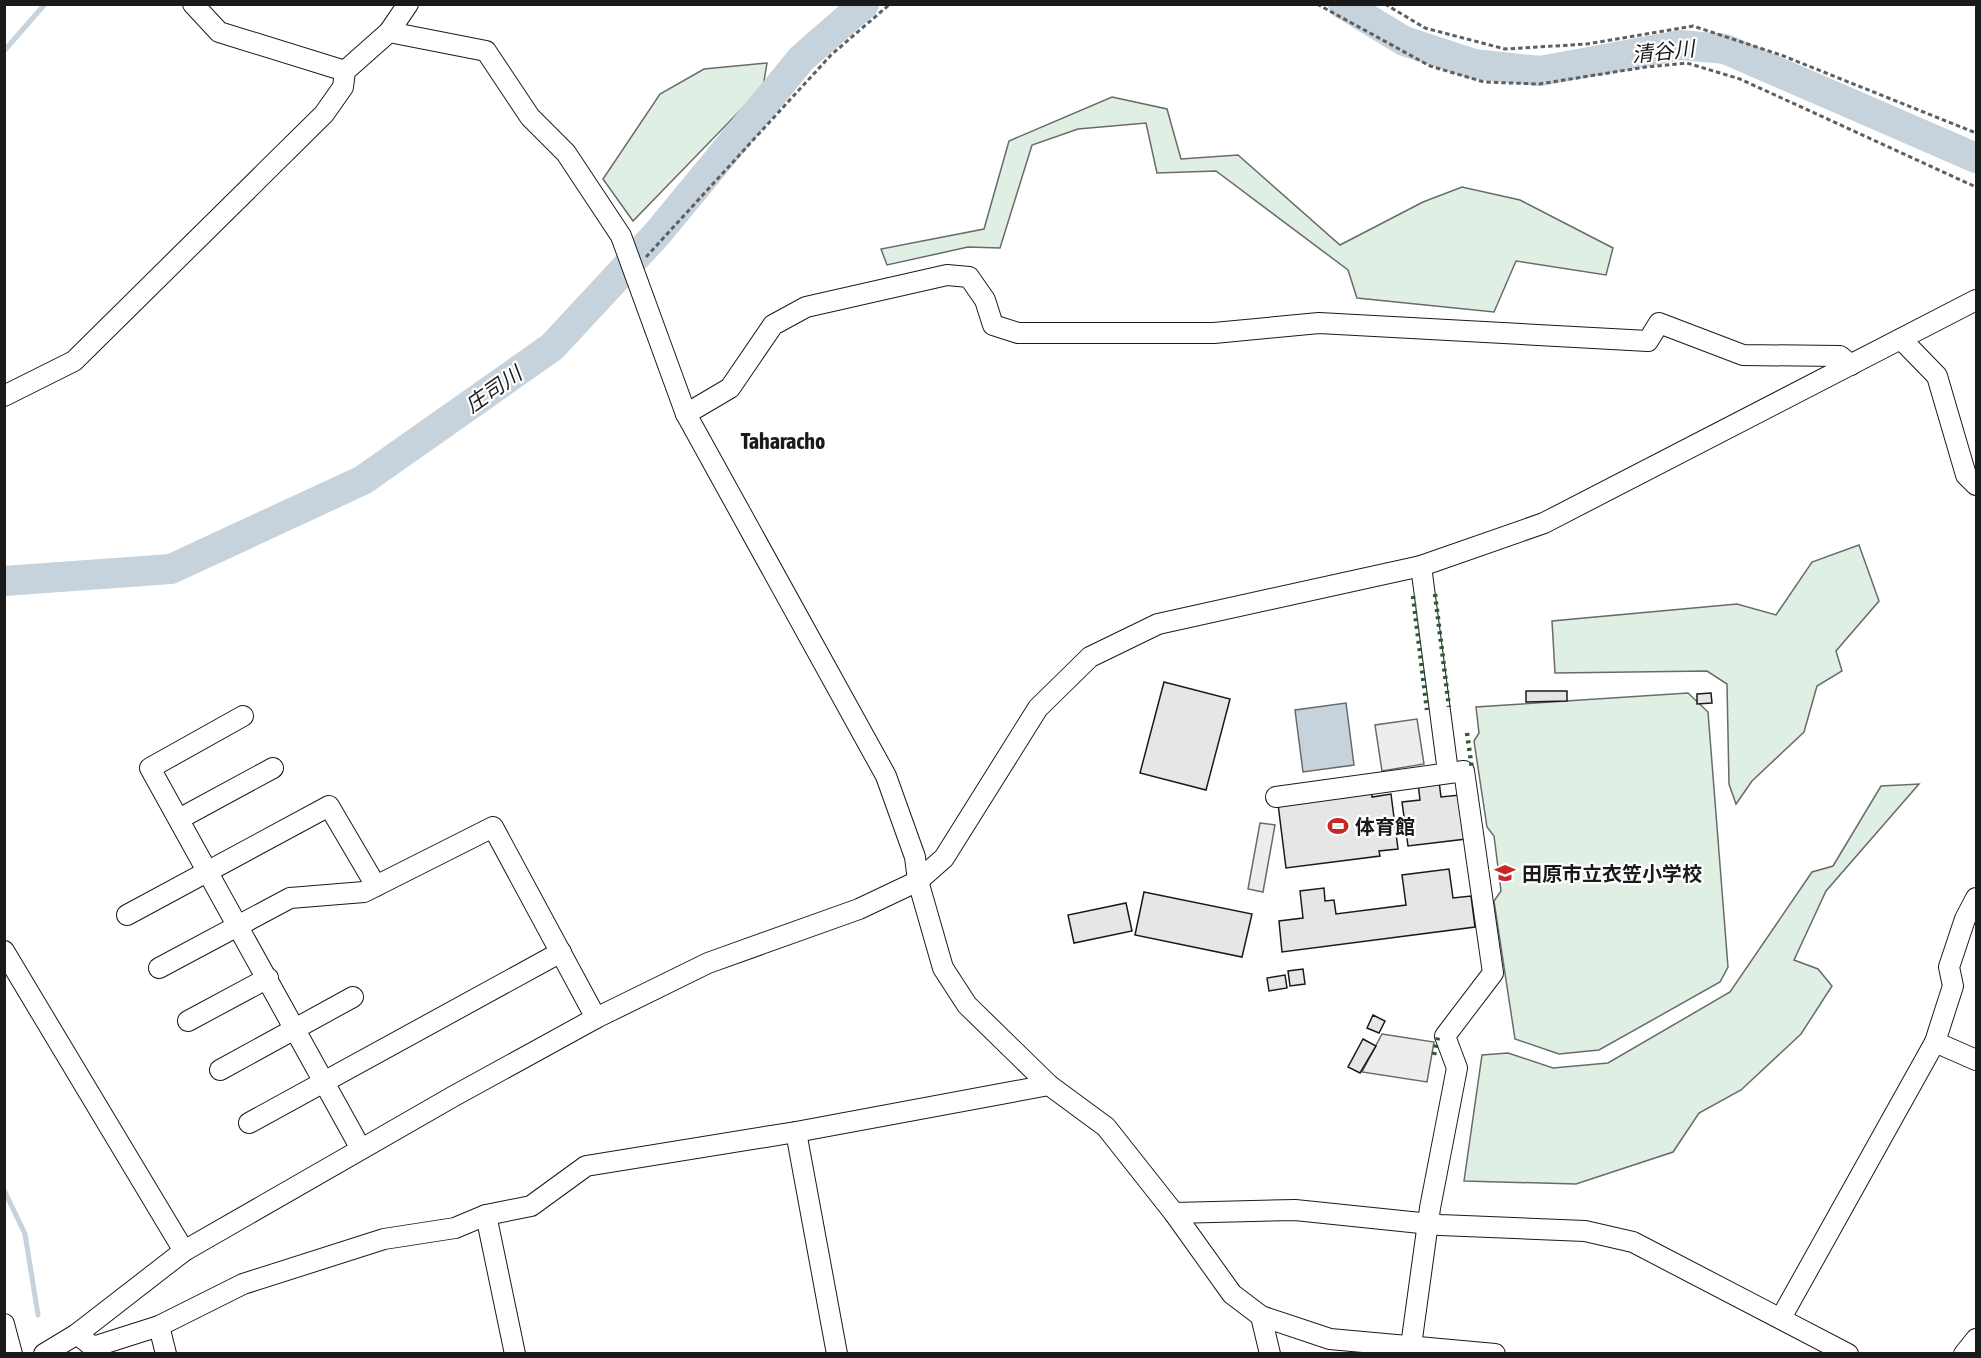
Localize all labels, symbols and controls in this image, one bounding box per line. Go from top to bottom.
water label: 清谷川 [1630,36,1698,66]
water label: 庄司川 [460,360,527,417]
district label: Taharacho [741,428,825,454]
sports icon: 体育館 [1326,814,1350,838]
place label: 体育館 [1355,815,1415,838]
school or university icon: 田原市立衣笠小学校 [1493,861,1517,885]
place label: 田原市立衣笠小学校 [1522,862,1702,885]

